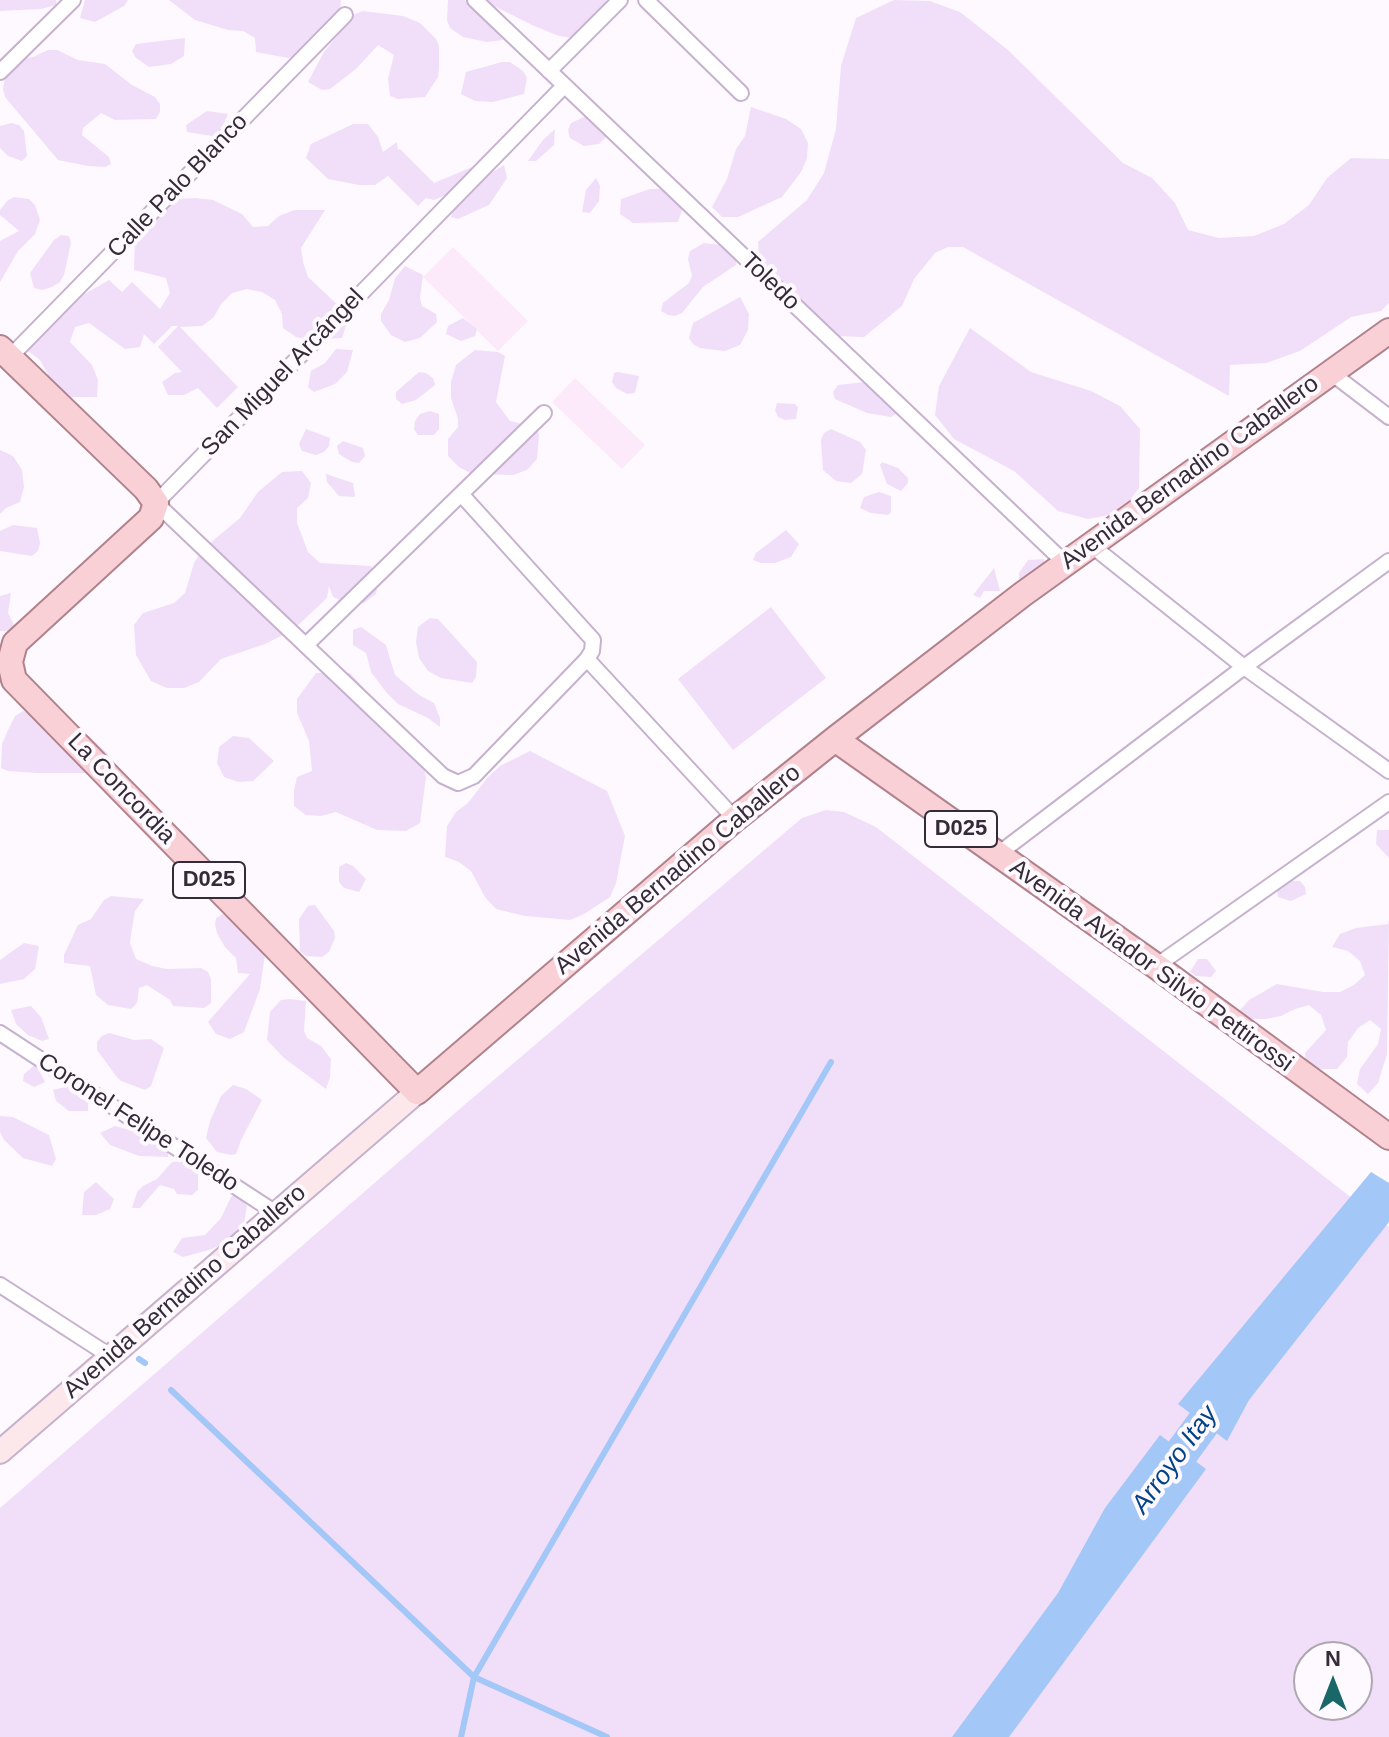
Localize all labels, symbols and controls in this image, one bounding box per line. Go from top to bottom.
street label: Calle Palo Blanco [102,108,254,264]
street label: Toledo [735,247,805,317]
street label: San Miguel Arcángel [196,283,370,463]
street label: Avenida Bernadino Caballero [1055,370,1325,576]
street label: La Concordia [61,728,181,850]
street label: Avenida Bernadino Caballero [549,759,807,981]
road number: D025 [925,811,997,847]
street label: Avenida Aviador Silvio Pettirossi [1004,853,1298,1079]
road number: D025 [173,862,245,898]
street label: Coronel Felipe Toledo [32,1047,244,1199]
street label: Avenida Bernadino Caballero [58,1179,312,1405]
water label: Arroyo Itay [1125,1400,1225,1520]
north arrow [1293,1641,1373,1721]
text: N [1325,1646,1341,1671]

